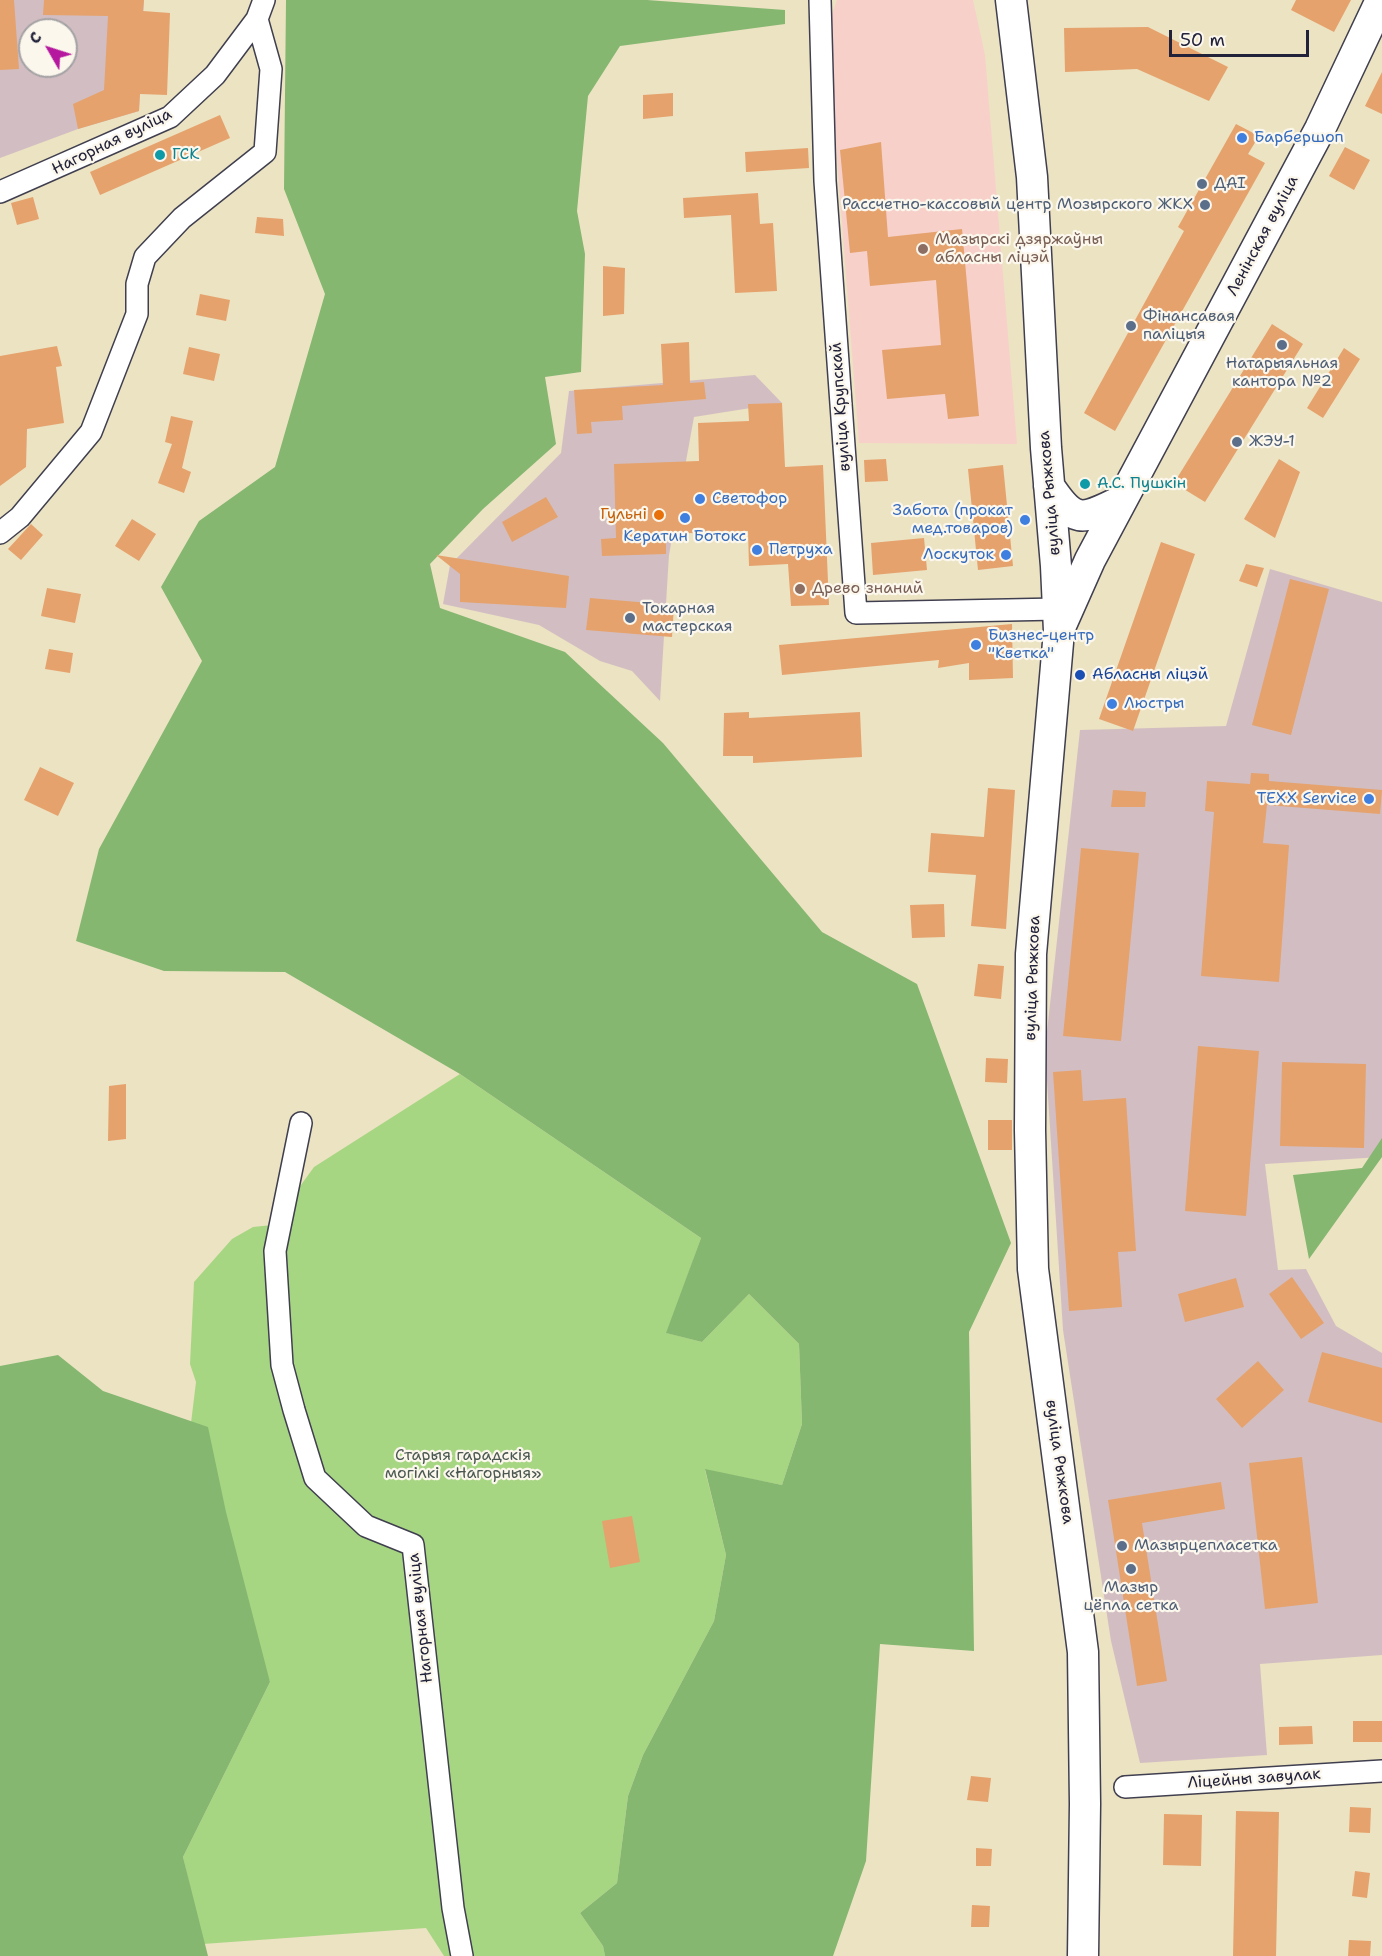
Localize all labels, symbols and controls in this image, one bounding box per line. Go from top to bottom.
north arrow [18,18,78,78]
scale bar [1172,18,1312,56]
text: С [24,27,46,48]
text: 50 m [1180,28,1225,52]
street label: Нагорная вуліца [49,105,175,179]
place label: Барбершоп [1254,128,1344,148]
marker: Барбершоп [1235,131,1249,145]
place label: ГСК [172,145,200,165]
marker: ГСК [153,148,167,162]
street label: Ленінская вуліца [1223,173,1303,299]
place label: ДАІ [1214,174,1246,194]
marker: ДАІ [1195,177,1209,191]
place label: Рассчетно-кассовый центр Мозырского ЖКХ [842,195,1193,215]
marker: Рассчетно-кассовый центр Мозырского ЖКХ [1198,198,1212,212]
place label: Мазырскі дзяржаўны абласны ліцэй [935,230,1103,268]
marker: Мазырскі дзяржаўны абласны ліцэй [916,242,930,256]
place label: Фінансавая паліцыя [1143,307,1235,345]
marker: Фінансавая паліцыя [1124,319,1138,333]
marker: Натарыяльная кантора №2 [1275,338,1289,352]
street label: вуліца Крупскай [827,342,855,472]
place label: Натарыяльная кантора №2 [1226,354,1338,392]
street label: вуліца Рыжкова [1035,430,1065,556]
place label: ЖЭУ-1 [1249,432,1295,452]
marker: ЖЭУ-1 [1230,435,1244,449]
place label: А.С. Пушкін [1097,474,1186,494]
marker: А.С. Пушкін [1078,477,1092,491]
place label: Светофор [712,489,787,509]
marker: Светофор [693,492,707,506]
place label: Забота (прокат мед.товаров) [893,501,1013,539]
place label: Гульнi [600,505,647,525]
marker: Гульнi [652,508,666,522]
marker: Кератин Ботокс [678,511,692,525]
marker: Забота (прокат мед.товаров) [1018,513,1032,527]
place label: Кератин Ботокс [623,527,747,547]
place label: Петруха [769,540,833,560]
marker: Петруха [750,543,764,557]
place label: Лоскуток [923,545,994,565]
marker: Лоскуток [999,548,1013,562]
place label: Древо знаний [812,579,923,599]
marker: Древо знаний [793,582,807,596]
place label: Токарная мастерская [642,599,732,637]
marker: Токарная мастерская [623,611,637,625]
place label: Бизнес-центр "Кветка" [988,626,1094,664]
marker: Бизнес-центр "Кветка" [969,638,983,652]
place label: Абласны ліцэй [1092,665,1208,685]
marker: Абласны ліцэй [1073,668,1087,682]
place label: Люстры [1124,694,1184,714]
marker: Люстры [1105,697,1119,711]
place label: TEXX Service [1257,789,1357,809]
marker: TEXX Service [1362,792,1376,806]
street label: вуліца Рыжкова [1021,915,1045,1041]
street label: вуліца Рыжкова [1041,1399,1077,1525]
park label: Старыя гарадскія могілкі «Нагорныя» [385,1446,541,1484]
place label: Мазырцепласетка [1134,1536,1278,1556]
marker: Мазырцепласетка [1115,1539,1129,1553]
street label: Нагорная вуліца [405,1552,437,1684]
marker: Мазыр цёпла сетка [1124,1562,1138,1576]
place label: Мазыр цёпла сетка [1083,1578,1179,1616]
street label: Ліцейны завулак [1187,1765,1321,1793]

